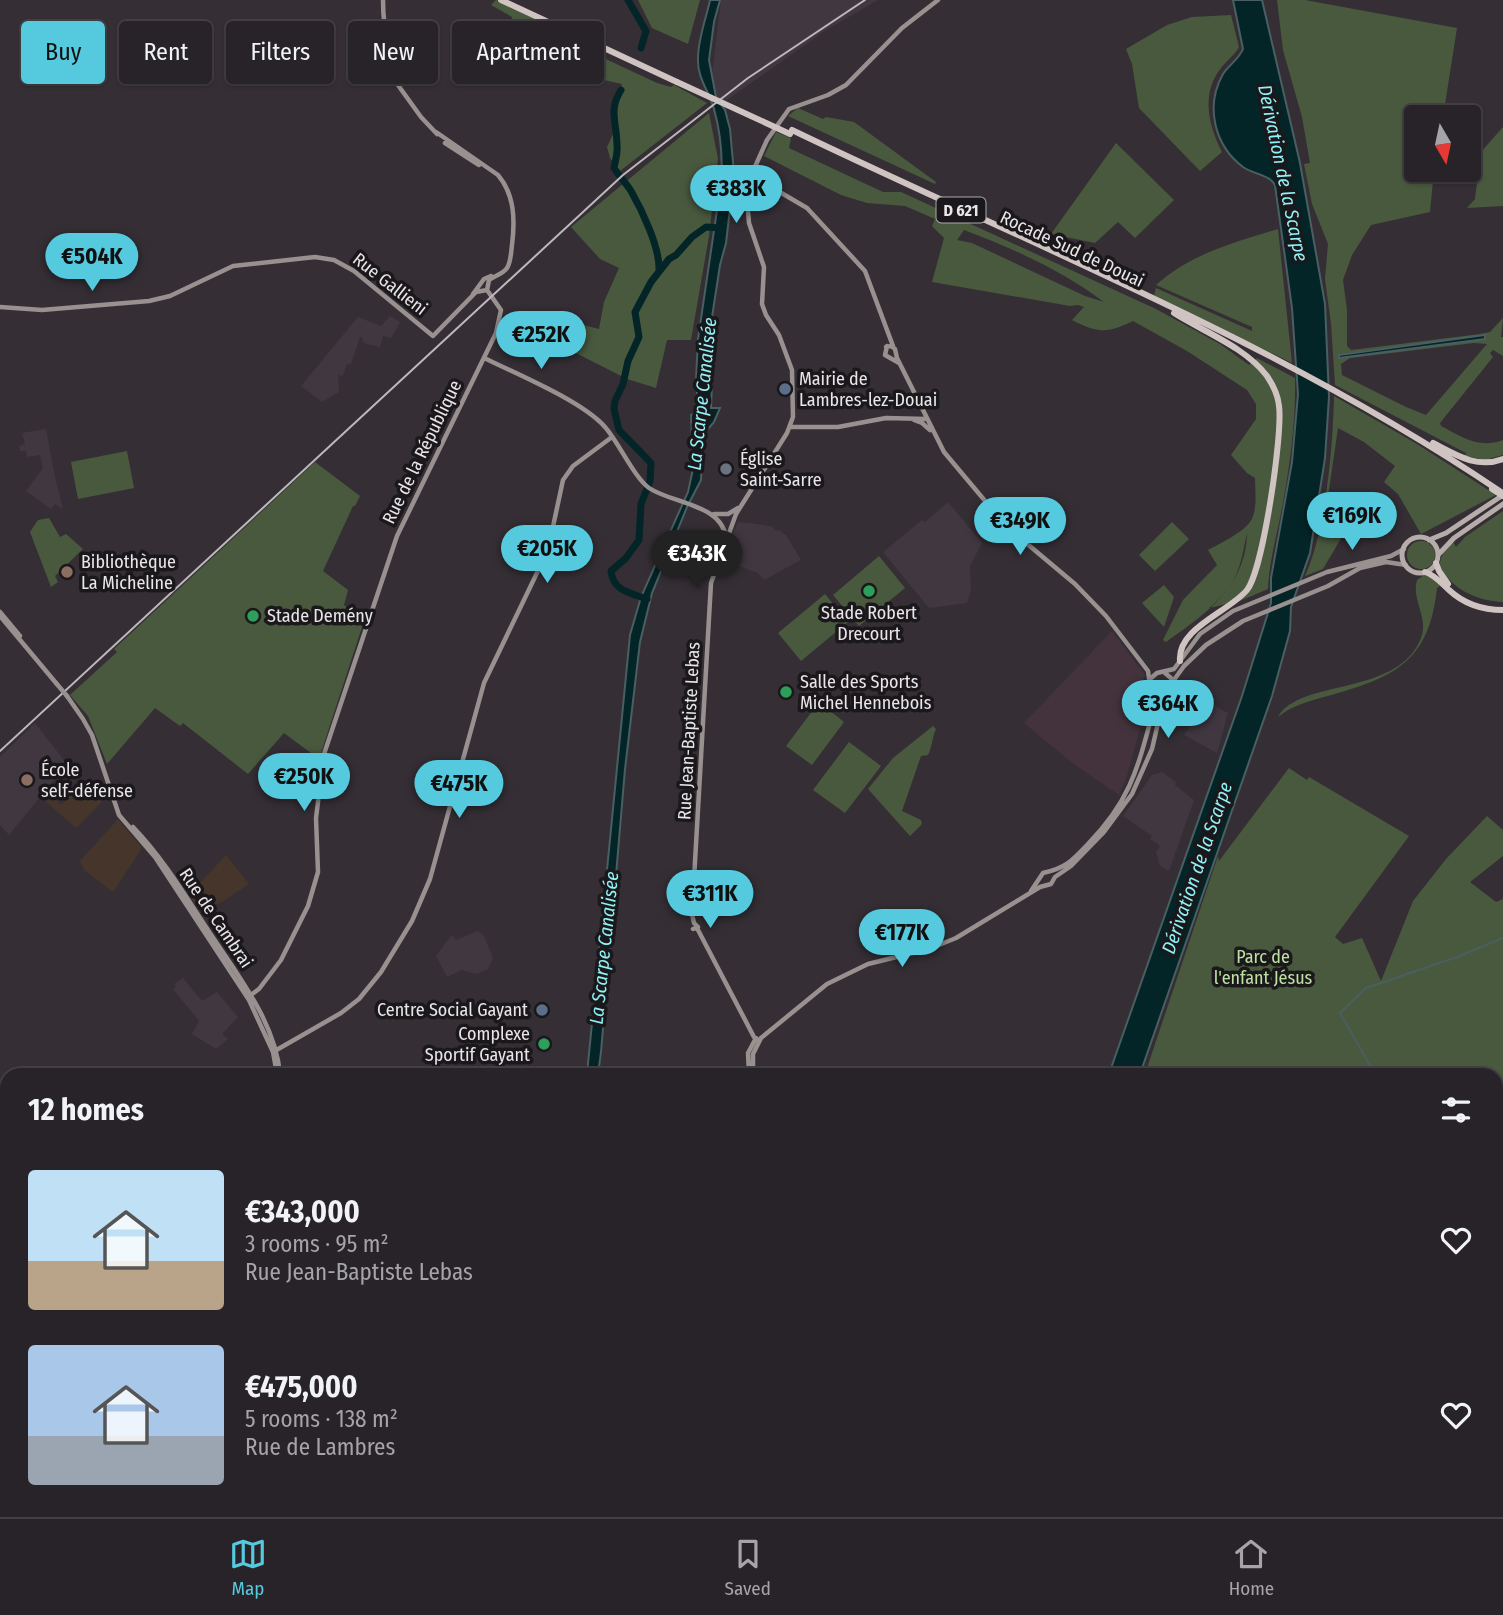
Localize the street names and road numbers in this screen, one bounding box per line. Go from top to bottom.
road number: D 621 [936,198,986,222]
street label: Rocade Sud de Douai [997,206,1147,292]
street label: Rue Gallieni [348,248,432,320]
street label: Rue de la République [378,377,466,527]
street label: Rue Jean-Baptiste Lebas [673,641,705,821]
street label: Rue de Cambrai [175,864,257,972]

